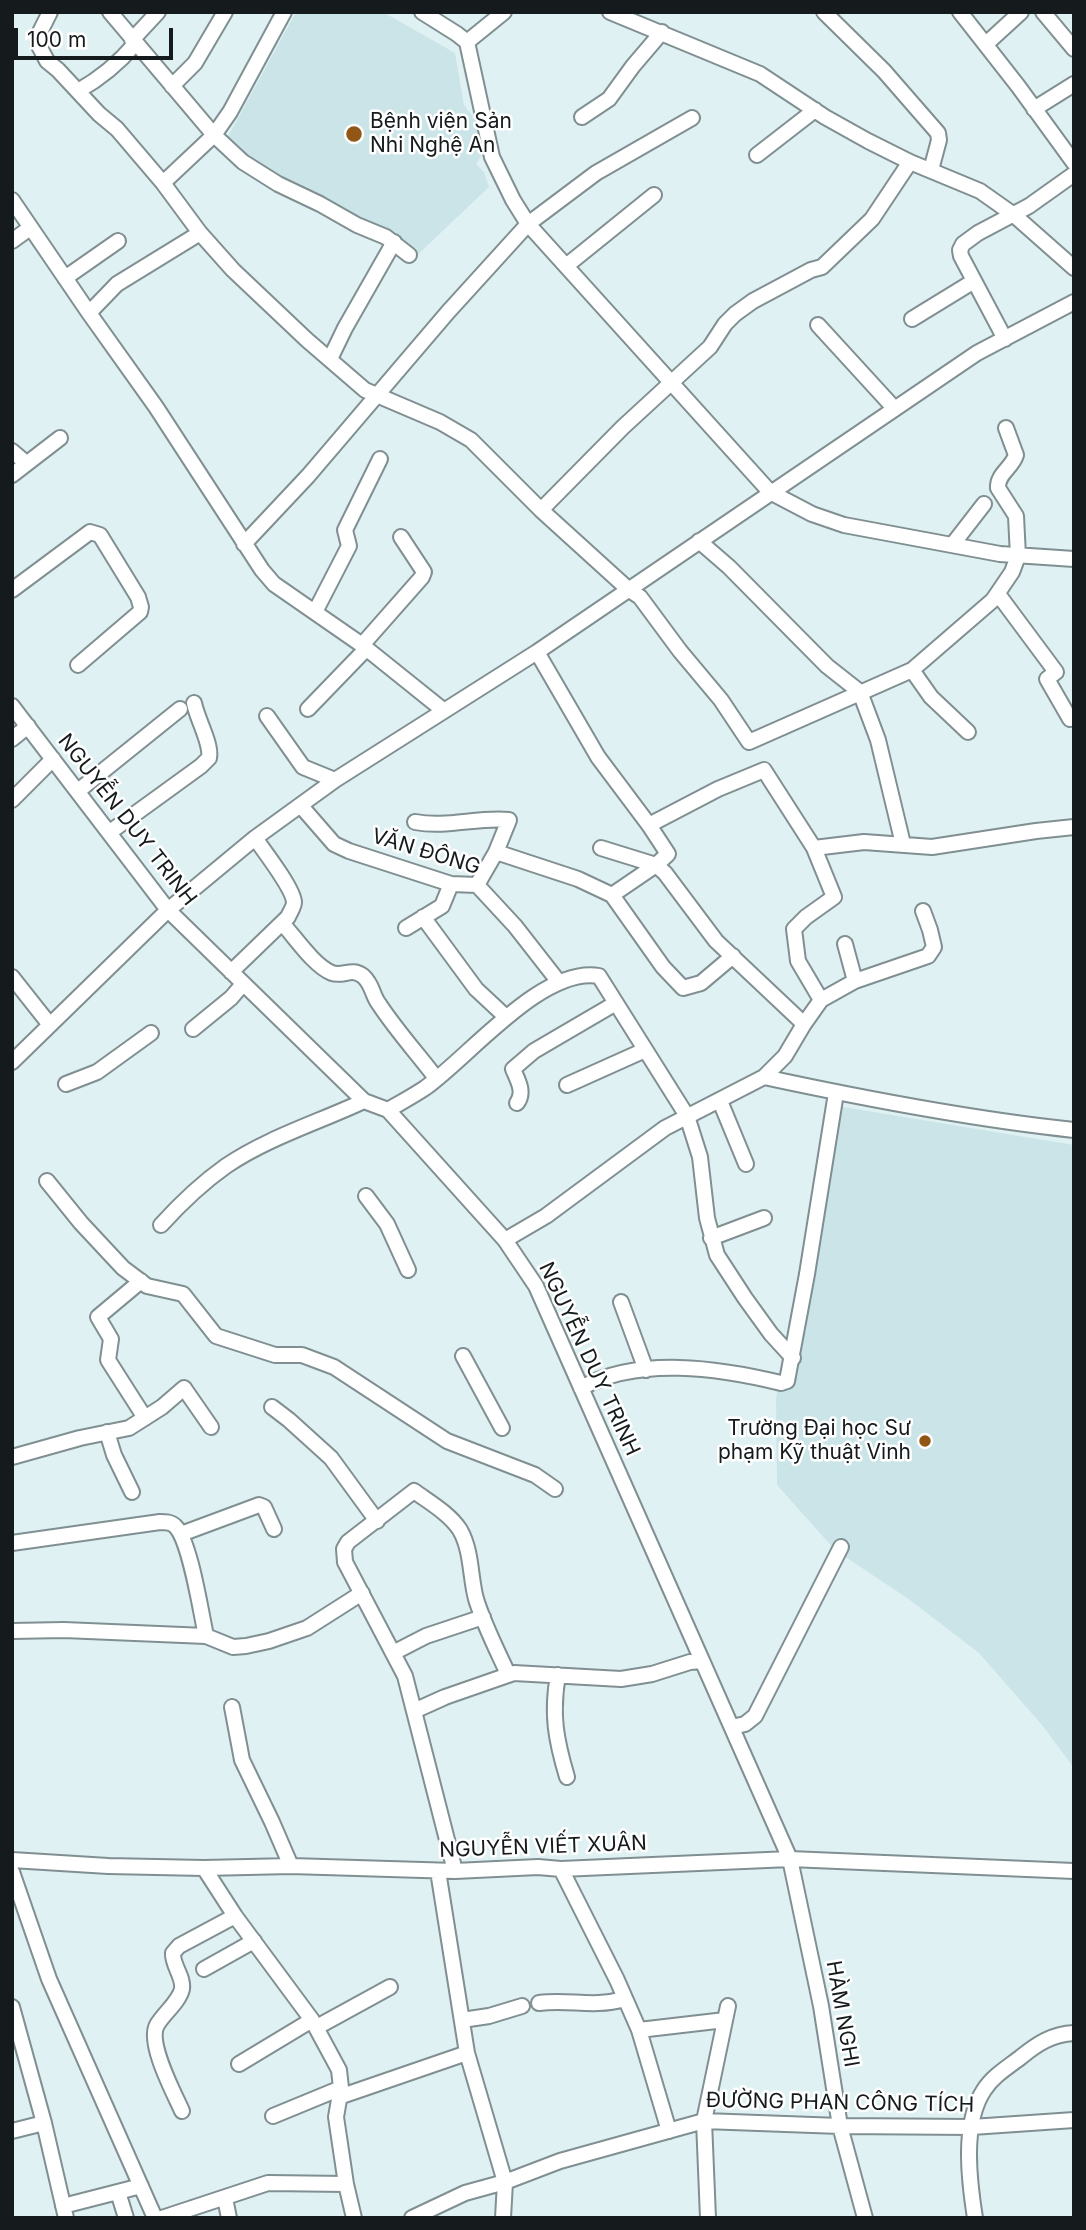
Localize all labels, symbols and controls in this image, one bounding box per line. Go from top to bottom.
scale bar [18,14,177,58]
text: 100 m [27,27,86,52]
place label: Bệnh viện Sản Nhi Nghệ An [370,109,512,159]
marker: Bệnh viện Sản Nhi Nghệ An [344,124,364,144]
street label: NGUYỄN DUY TRINH [52,729,202,911]
street label: VĂN ĐÔNG [369,824,483,880]
street label: NGUYỄN DUY TRINH [533,1258,645,1460]
place label: Trường Đại học Sư phạm Kỹ thuật Vinh [718,1416,911,1466]
marker: Trường Đại học Sư phạm Kỹ thuật Vinh [917,1433,933,1449]
street label: NGUYỄN VIẾT XUÂN [439,1831,647,1863]
street label: HÀM NGHI [820,1959,864,2069]
street label: ĐƯỜNG PHAN CÔNG TÍCH [706,2088,974,2118]

